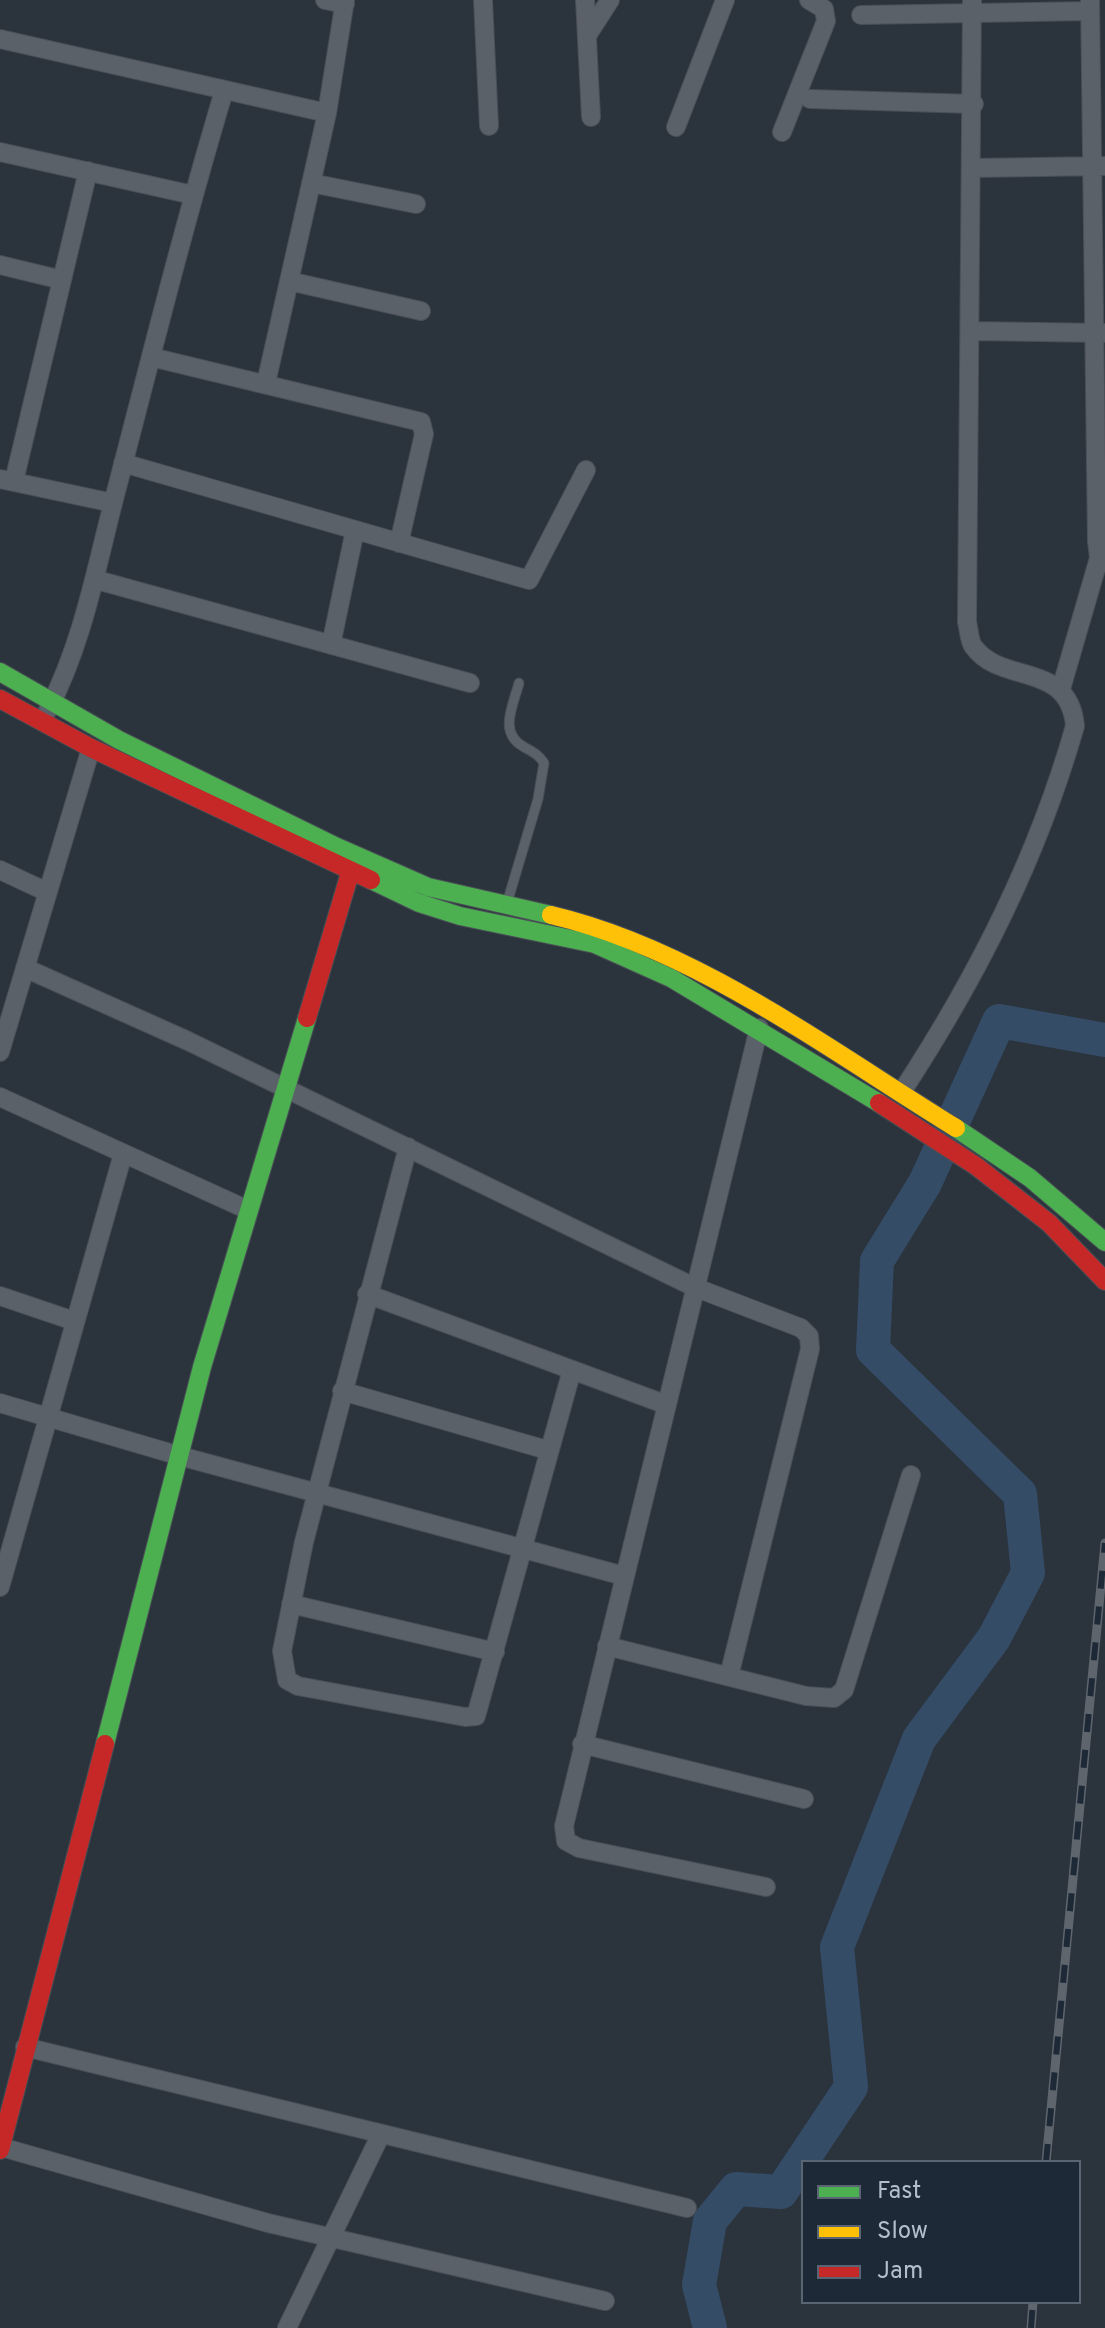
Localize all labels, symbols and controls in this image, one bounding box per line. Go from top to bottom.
legend [801,2160,1081,2304]
text: Fast [877,2177,921,2207]
text: Slow [877,2217,928,2247]
text: Jam [877,2257,923,2287]

